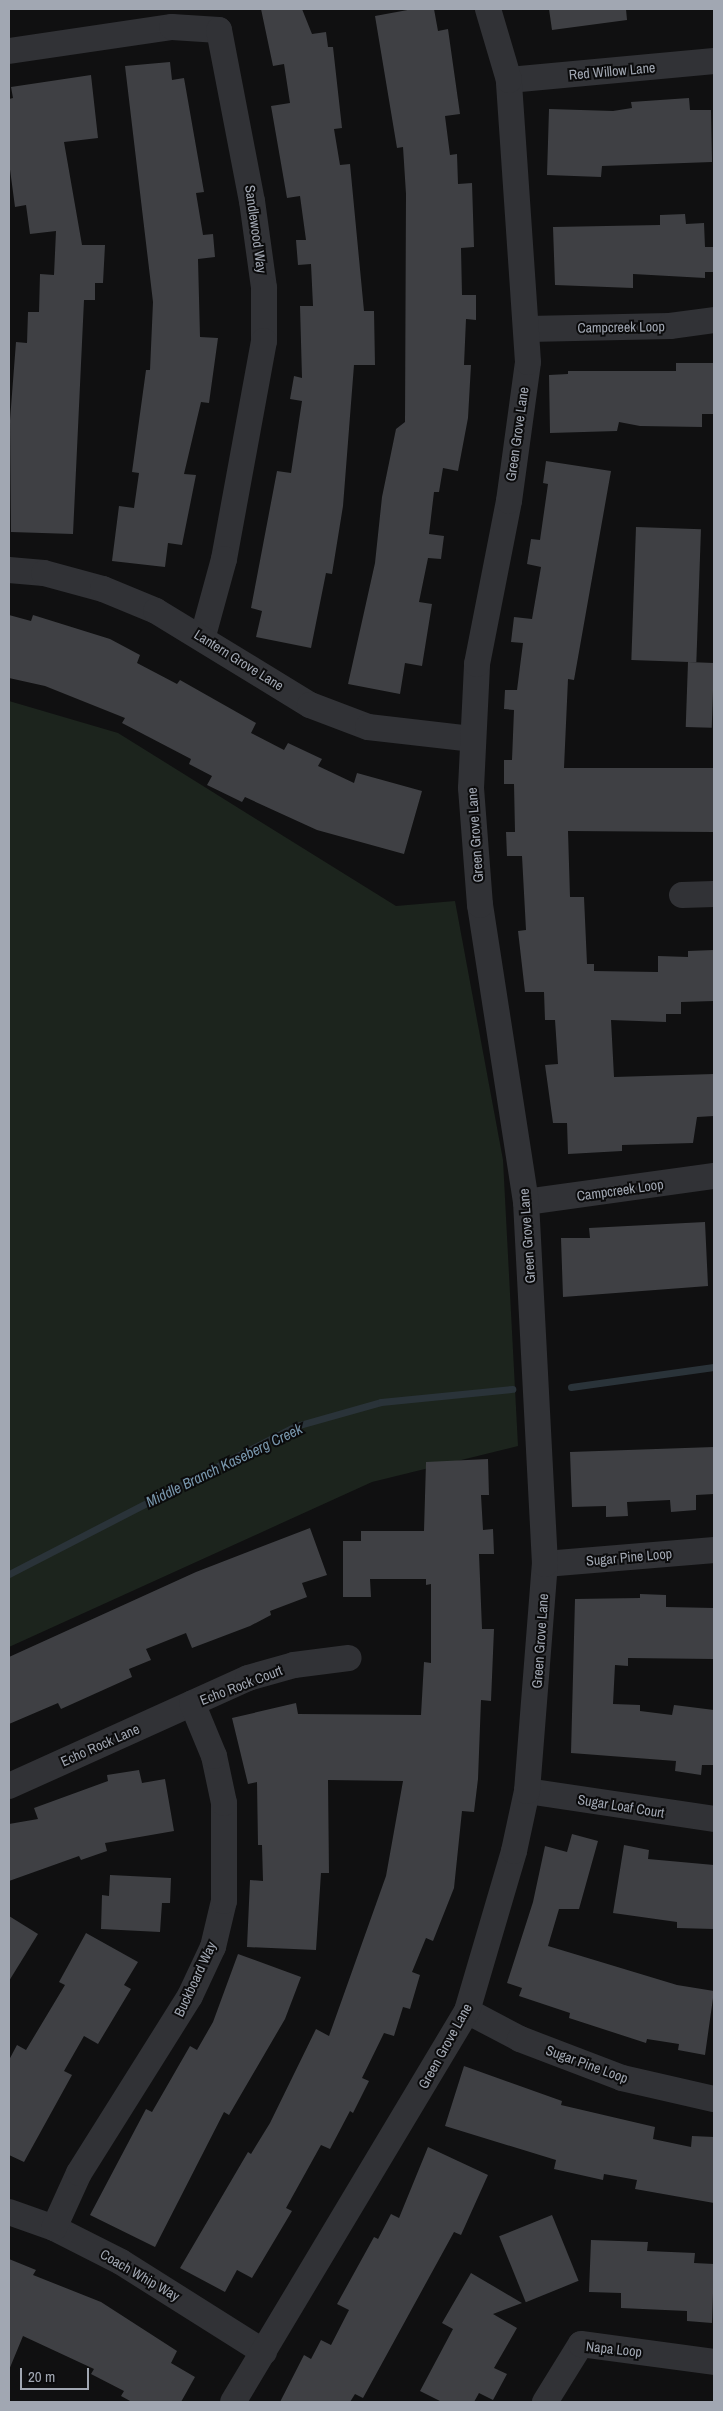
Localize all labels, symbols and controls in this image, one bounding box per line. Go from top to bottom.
street label: Red Willow Lane [568,59,656,83]
street label: Sandlewood Way [241,184,271,274]
street label: Campcreek Loop [577,318,665,336]
street label: Green Grove Lane [502,386,532,482]
street label: Lantern Grove Lane [191,626,287,694]
street label: Green Grove Lane [463,787,487,883]
street label: Campcreek Loop [576,1176,664,1204]
street label: Green Grove Lane [515,1188,539,1284]
water label: Middle Branch Kaseberg Creek [143,1419,305,1511]
street label: Sugar Pine Loop [585,1545,673,1569]
street label: Green Grove Lane [528,1593,552,1689]
street label: Echo Rock Court [197,1662,285,1708]
street label: Echo Rock Lane [58,1720,142,1770]
street label: Sugar Loaf Court [577,1791,665,1821]
street label: Buckboard Way [170,1939,220,2019]
street label: Green Grove Lane [415,2000,475,2092]
street label: Sugar Pine Loop [544,2041,630,2087]
street label: Coach Whip Way [97,2246,183,2304]
street label: Napa Loop [585,2338,643,2360]
scale bar [22,2358,91,2390]
text: 20 m [28,2366,55,2387]

